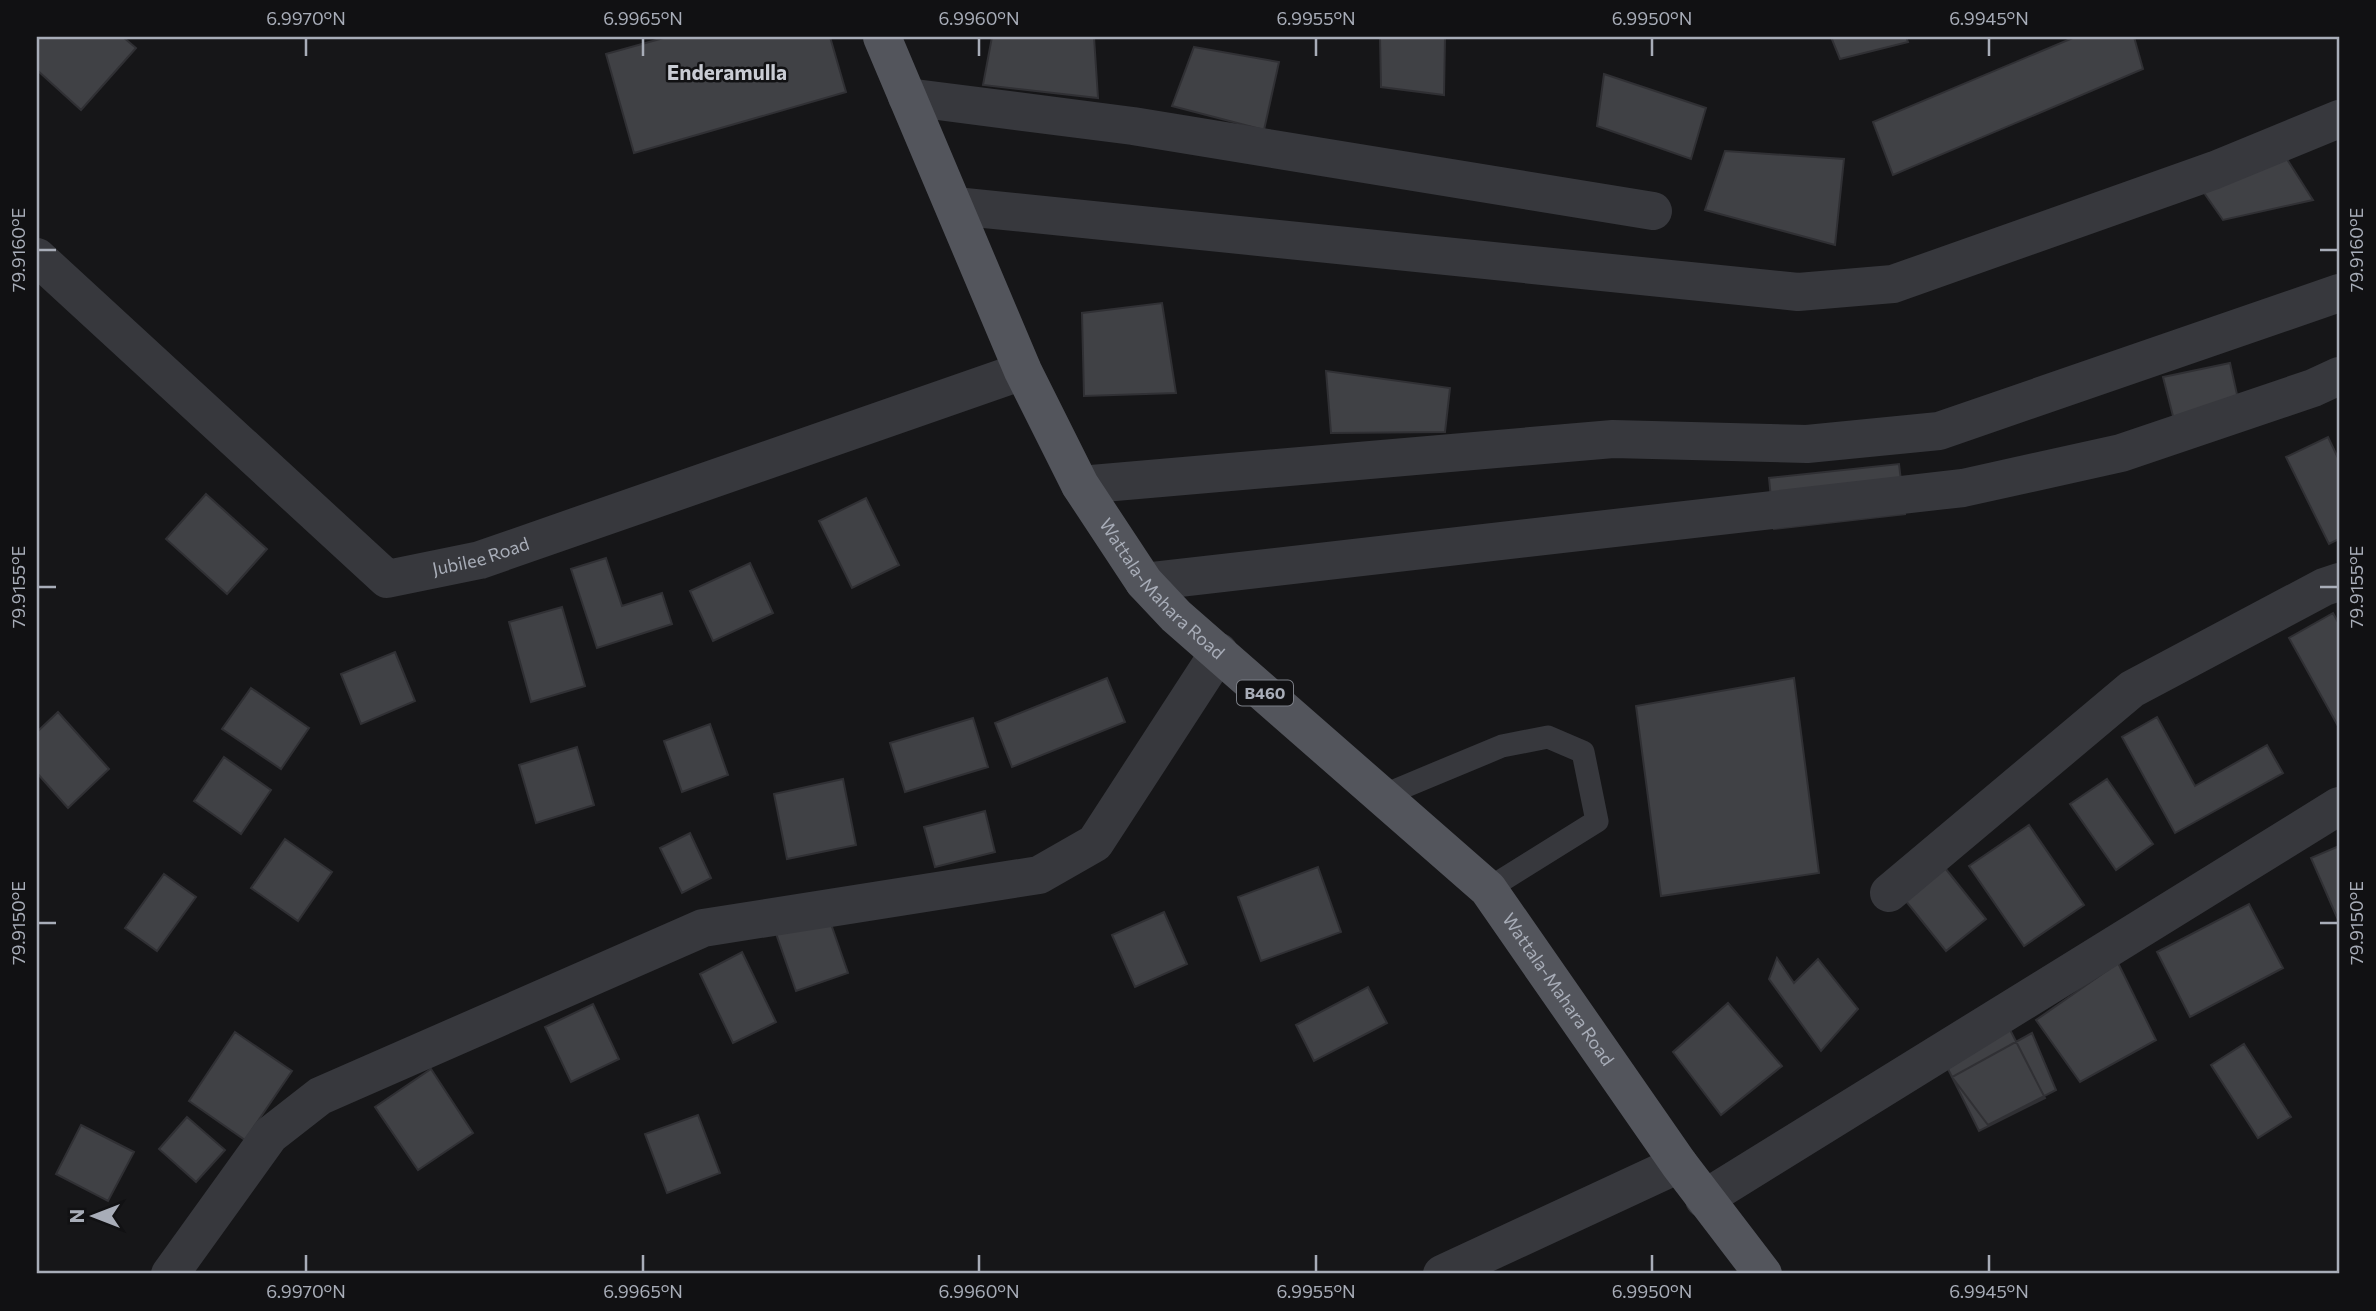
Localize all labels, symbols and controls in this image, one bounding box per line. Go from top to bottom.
text: 6.9970°N [266,7,346,29]
text: 6.9965°N [603,7,683,29]
text: 6.9960°N [938,7,1020,29]
text: 6.9955°N [1276,7,1356,29]
text: 6.9950°N [1612,7,1692,29]
text: 6.9945°N [1949,7,2029,29]
district label: Enderamulla [667,59,787,84]
text: 79.9160°E [7,208,29,292]
text: 79.9160°E [2345,208,2367,292]
street label: Wattala-Mahara Road [1095,514,1229,663]
street label: Jubilee Road [430,532,532,579]
text: 79.9155°E [7,546,29,628]
text: 79.9155°E [2345,546,2367,628]
road number: B460 [1237,680,1293,706]
text: 79.9150°E [7,881,29,965]
text: 79.9150°E [2345,881,2367,965]
street label: Wattala-Mahara Road [1498,909,1619,1070]
north arrow [60,1182,130,1252]
text: N [65,1209,88,1223]
text: 6.9970°N [266,1280,346,1302]
text: 6.9965°N [603,1280,683,1302]
text: 6.9960°N [938,1280,1020,1302]
text: 6.9955°N [1276,1280,1356,1302]
text: 6.9950°N [1612,1280,1692,1302]
text: 6.9945°N [1949,1280,2029,1302]

